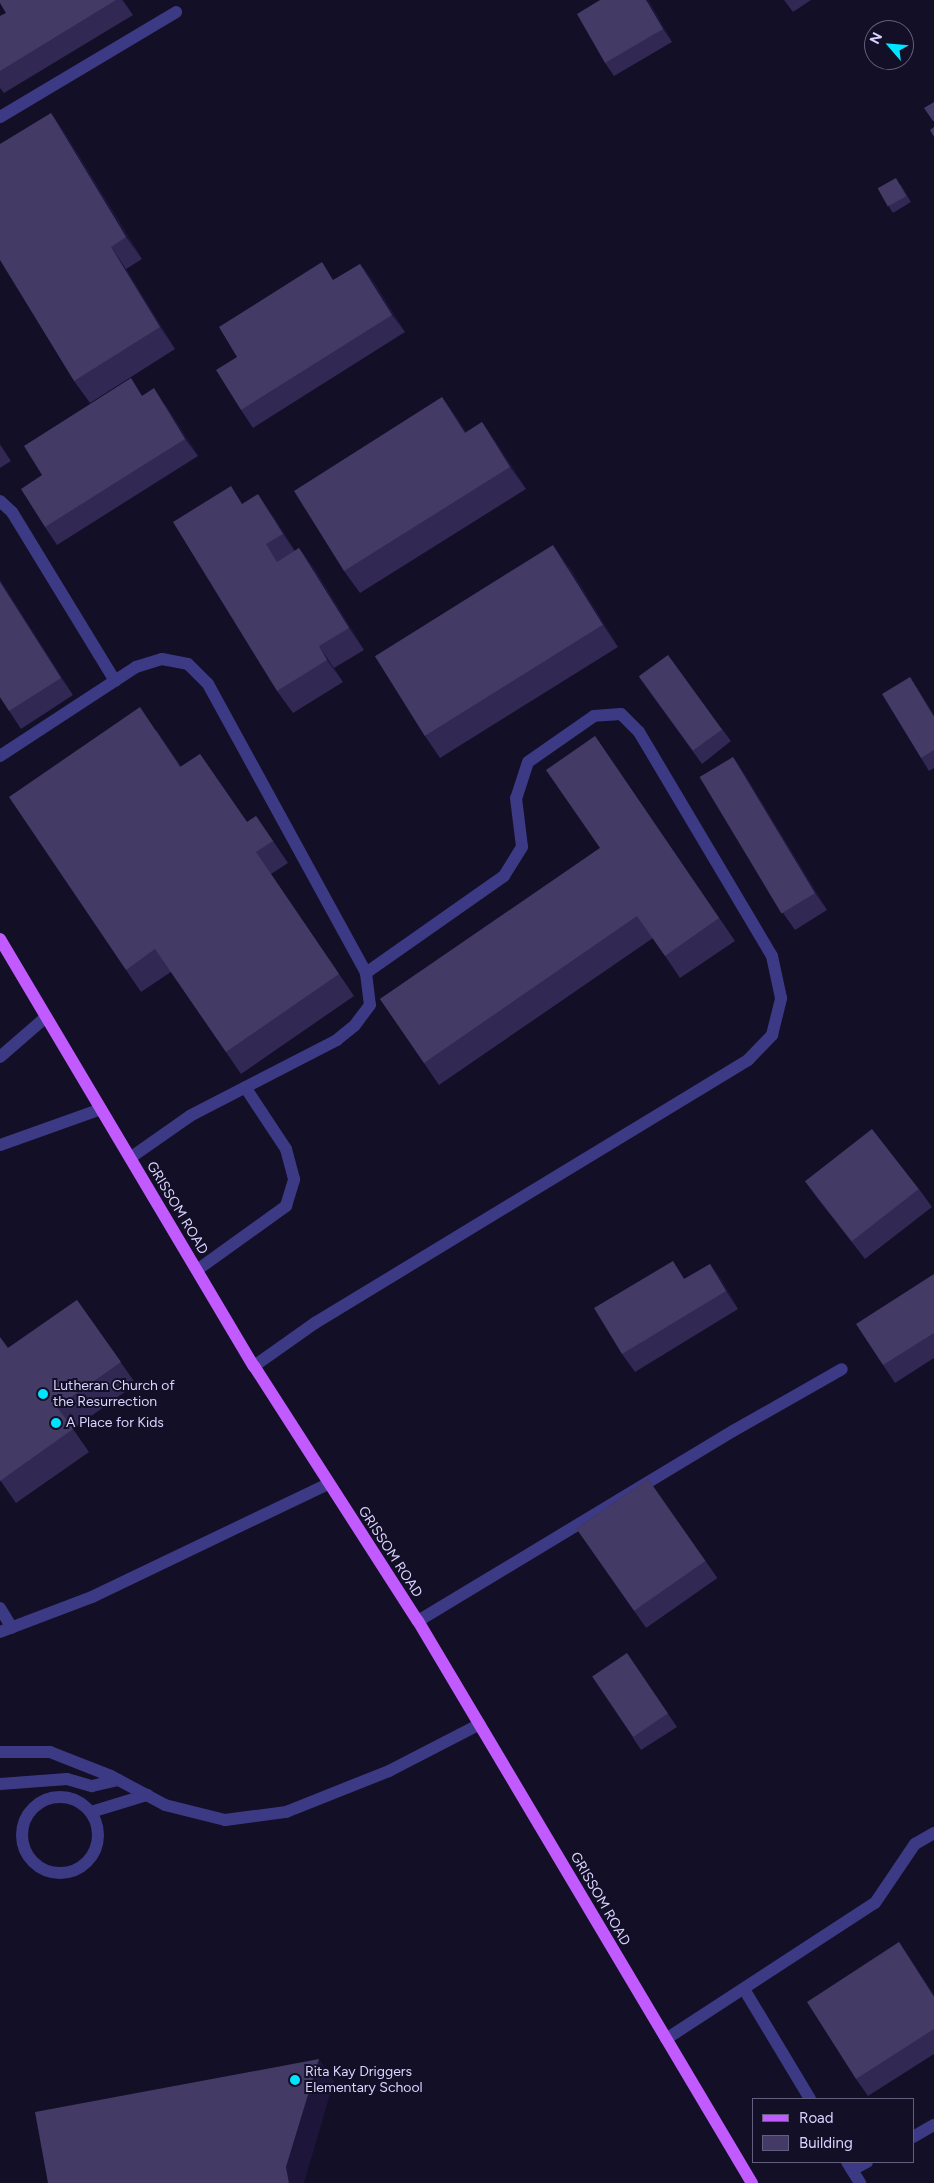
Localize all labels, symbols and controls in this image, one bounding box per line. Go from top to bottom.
north arrow [864,20,914,70]
text: N [866,30,886,47]
street label: GRISSOM ROAD [143,1159,211,1257]
place label: Lutheran Church of the Resurrection [53,1378,175,1410]
marker: Lutheran Church of the Resurrection [37,1388,49,1400]
place label: A Place for Kids [66,1415,164,1431]
marker: A Place for Kids [50,1417,62,1429]
street label: GRISSOM ROAD [354,1503,426,1601]
street label: GRISSOM ROAD [566,1849,634,1949]
place label: Rita Kay Driggers Elementary School [305,2064,423,2096]
marker: Rita Kay Driggers Elementary School [289,2074,301,2086]
legend [752,2098,914,2163]
text: Road [799,2109,834,2127]
text: Building [799,2134,853,2152]

